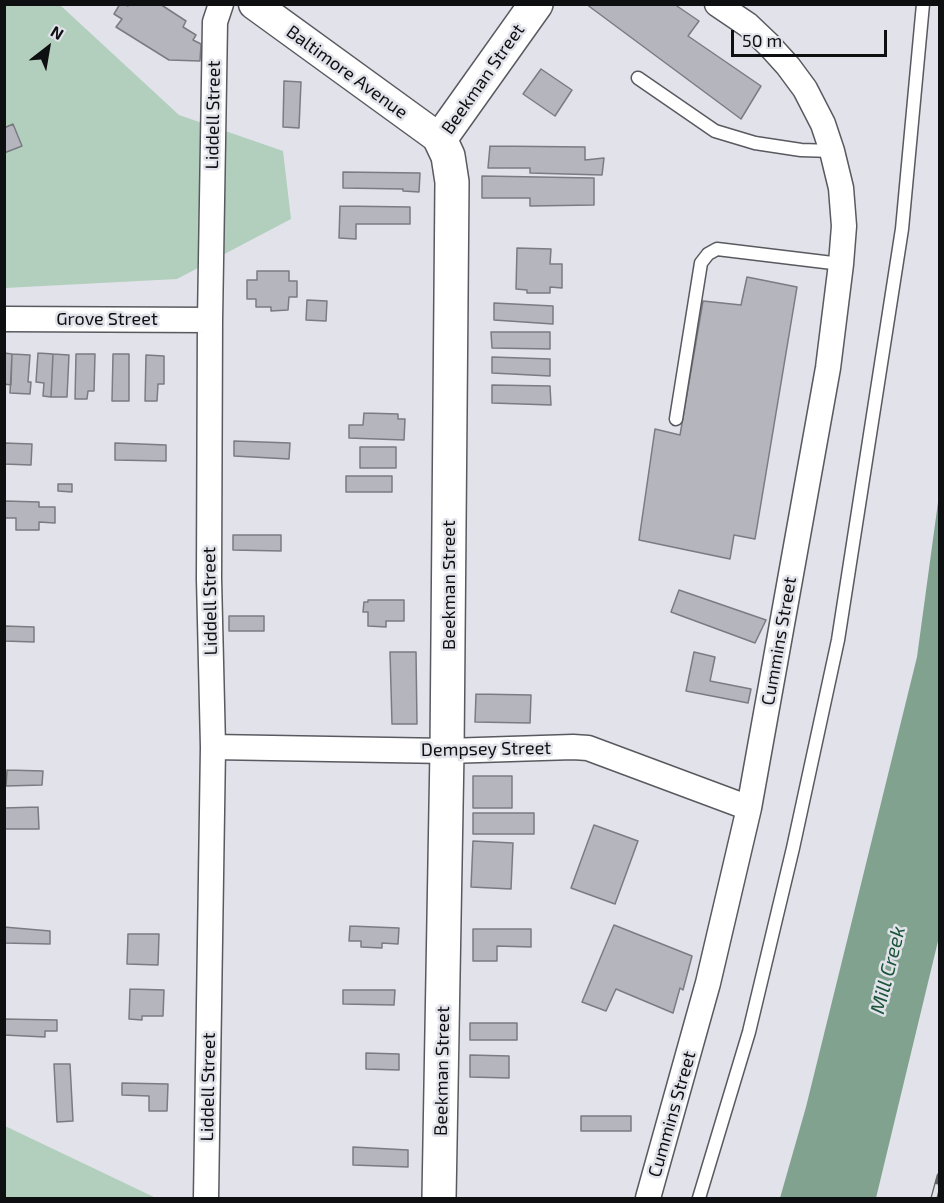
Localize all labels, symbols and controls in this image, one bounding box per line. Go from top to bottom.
north arrow [18,18,78,78]
scale bar [734,18,890,56]
street label: Beekman Street [437,20,529,138]
text: N [48,21,67,43]
street label: Baltimore Avenue [282,21,412,123]
text: 50 m [742,29,782,51]
street label: Liddell Street [201,60,225,170]
street label: Grove Street [56,308,158,330]
street label: Beekman Street [438,520,460,650]
street label: Liddell Street [198,546,222,656]
street label: Cummins Street [757,575,801,707]
street label: Dempsey Street [421,737,551,761]
water label: Mill Creek [866,924,910,1016]
street label: Beekman Street [430,1006,454,1136]
street label: Liddell Street [196,1032,220,1142]
street label: Cummins Street [644,1048,700,1180]

